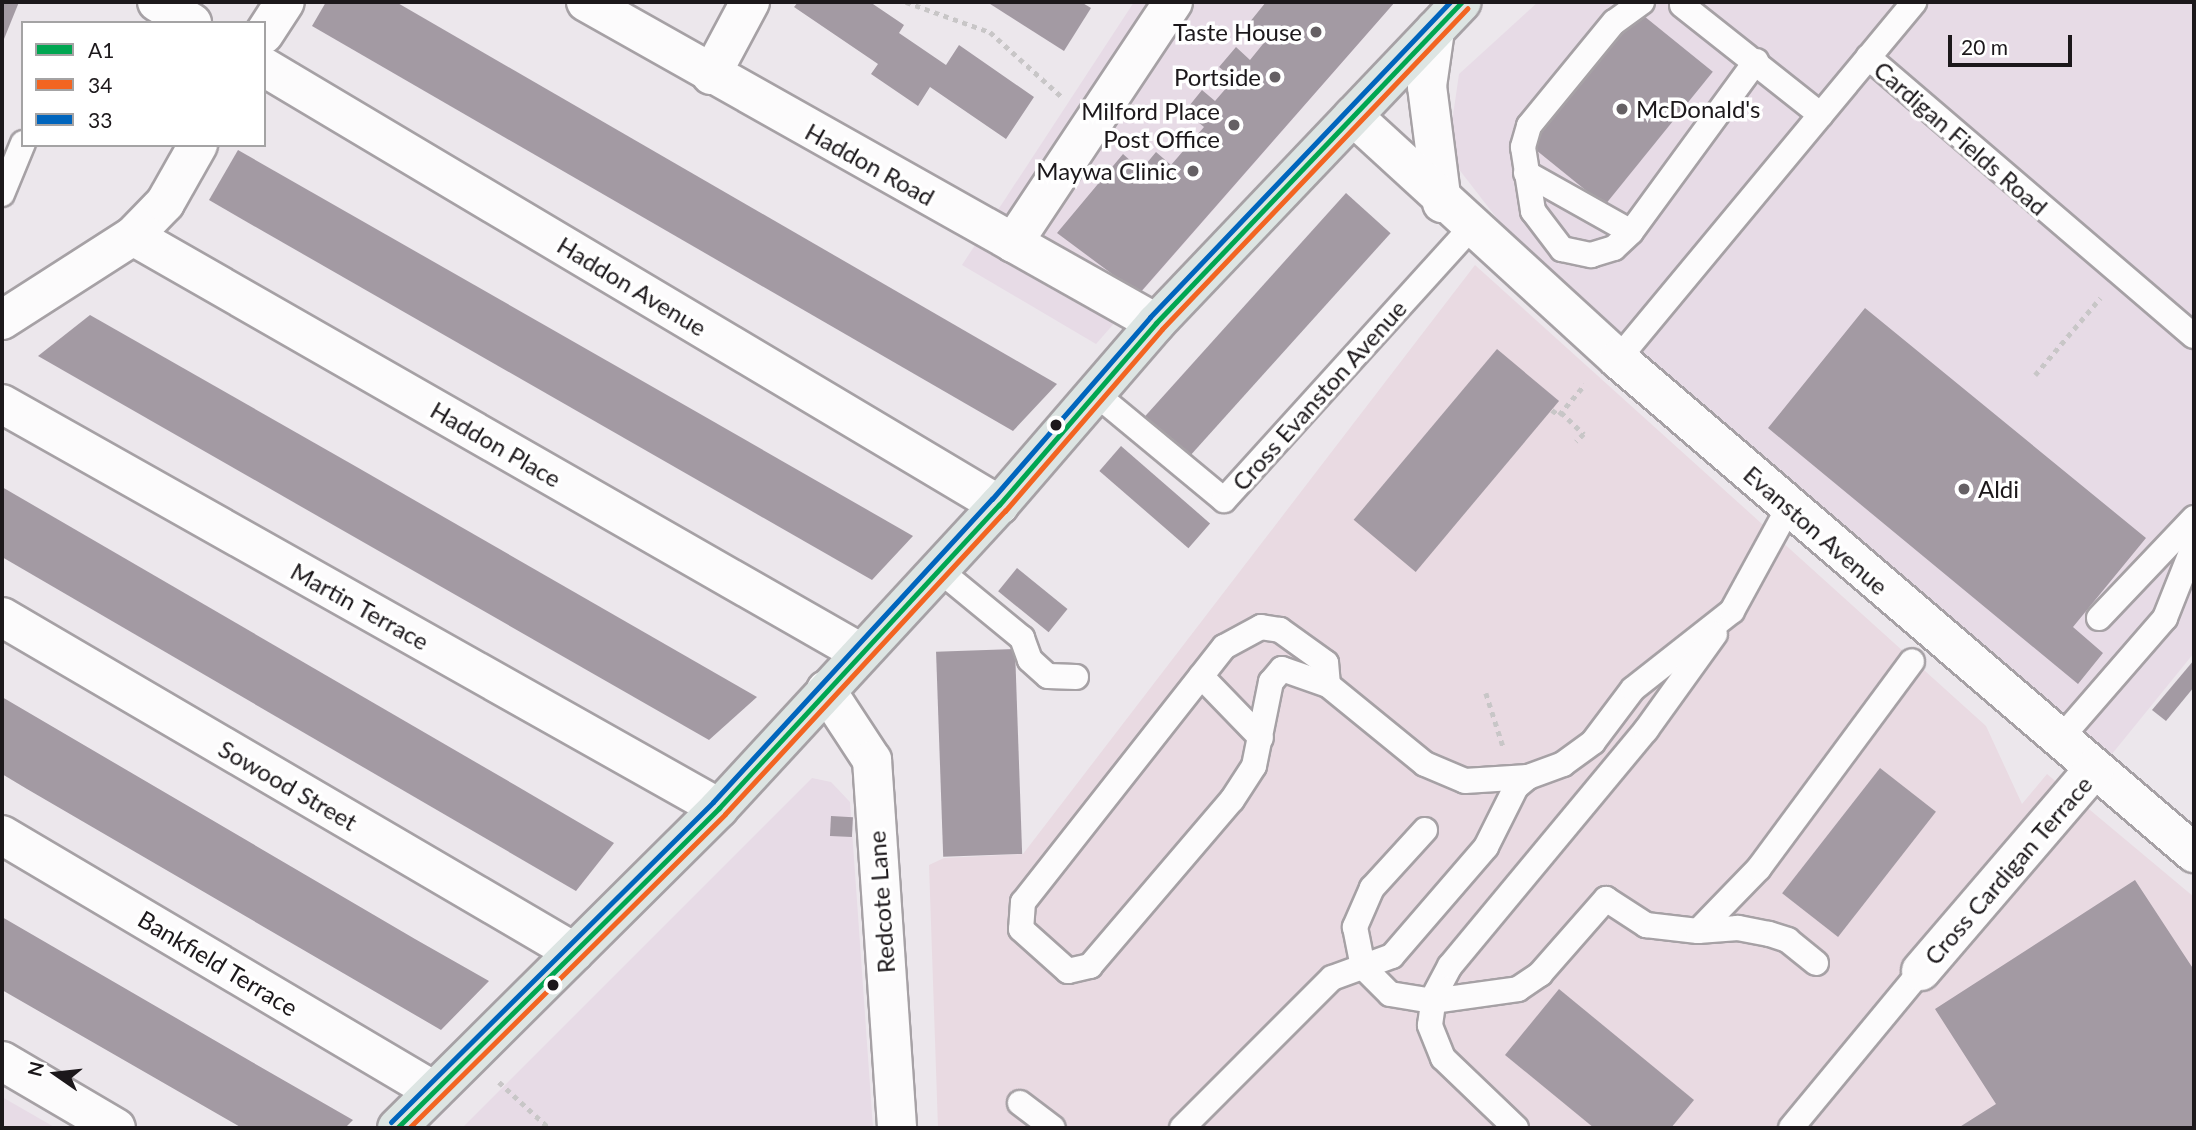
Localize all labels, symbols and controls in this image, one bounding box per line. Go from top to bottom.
place label: Taste House [1173,18,1302,46]
legend [21,21,266,147]
scale bar [1951,21,2075,65]
marker: Taste House [1308,24,1324,40]
text: 20 m [1961,34,2008,59]
text: A1 [88,37,114,62]
street label: Cardigan Fields Road [1868,55,2054,221]
place label: Portside [1174,63,1261,91]
marker: Portside [1267,69,1283,85]
text: 34 [88,72,112,97]
place label: McDonald's [1636,95,1760,123]
place label: Milford Place Post Office [1081,97,1220,153]
marker: McDonald's [1614,101,1630,117]
text: 33 [88,107,112,132]
street label: Haddon Road [800,117,940,211]
marker: Milford Place Post Office [1226,117,1242,133]
place label: Maywa Clinic [1036,157,1177,185]
marker: Maywa Clinic [1183,161,1203,181]
street label: Haddon Avenue [552,230,712,342]
street label: Cross Evanston Avenue [1226,294,1412,496]
street label: Haddon Place [426,395,566,493]
unlabelled marker [1049,418,1063,432]
street label: Evanston Avenue [1738,459,1894,601]
place label: Aldi [1978,475,2019,503]
marker: Aldi [1956,481,1972,497]
street label: Martin Terrace [286,556,434,656]
street label: Sowood Street [214,734,362,836]
street label: Cross Cardigan Terrace [1918,770,2098,970]
street label: Redcote Lane [862,830,900,974]
street label: Bankfield Terrace [133,904,303,1022]
unlabelled marker [546,978,560,992]
north arrow [21,1039,91,1109]
text: N [22,1059,48,1079]

